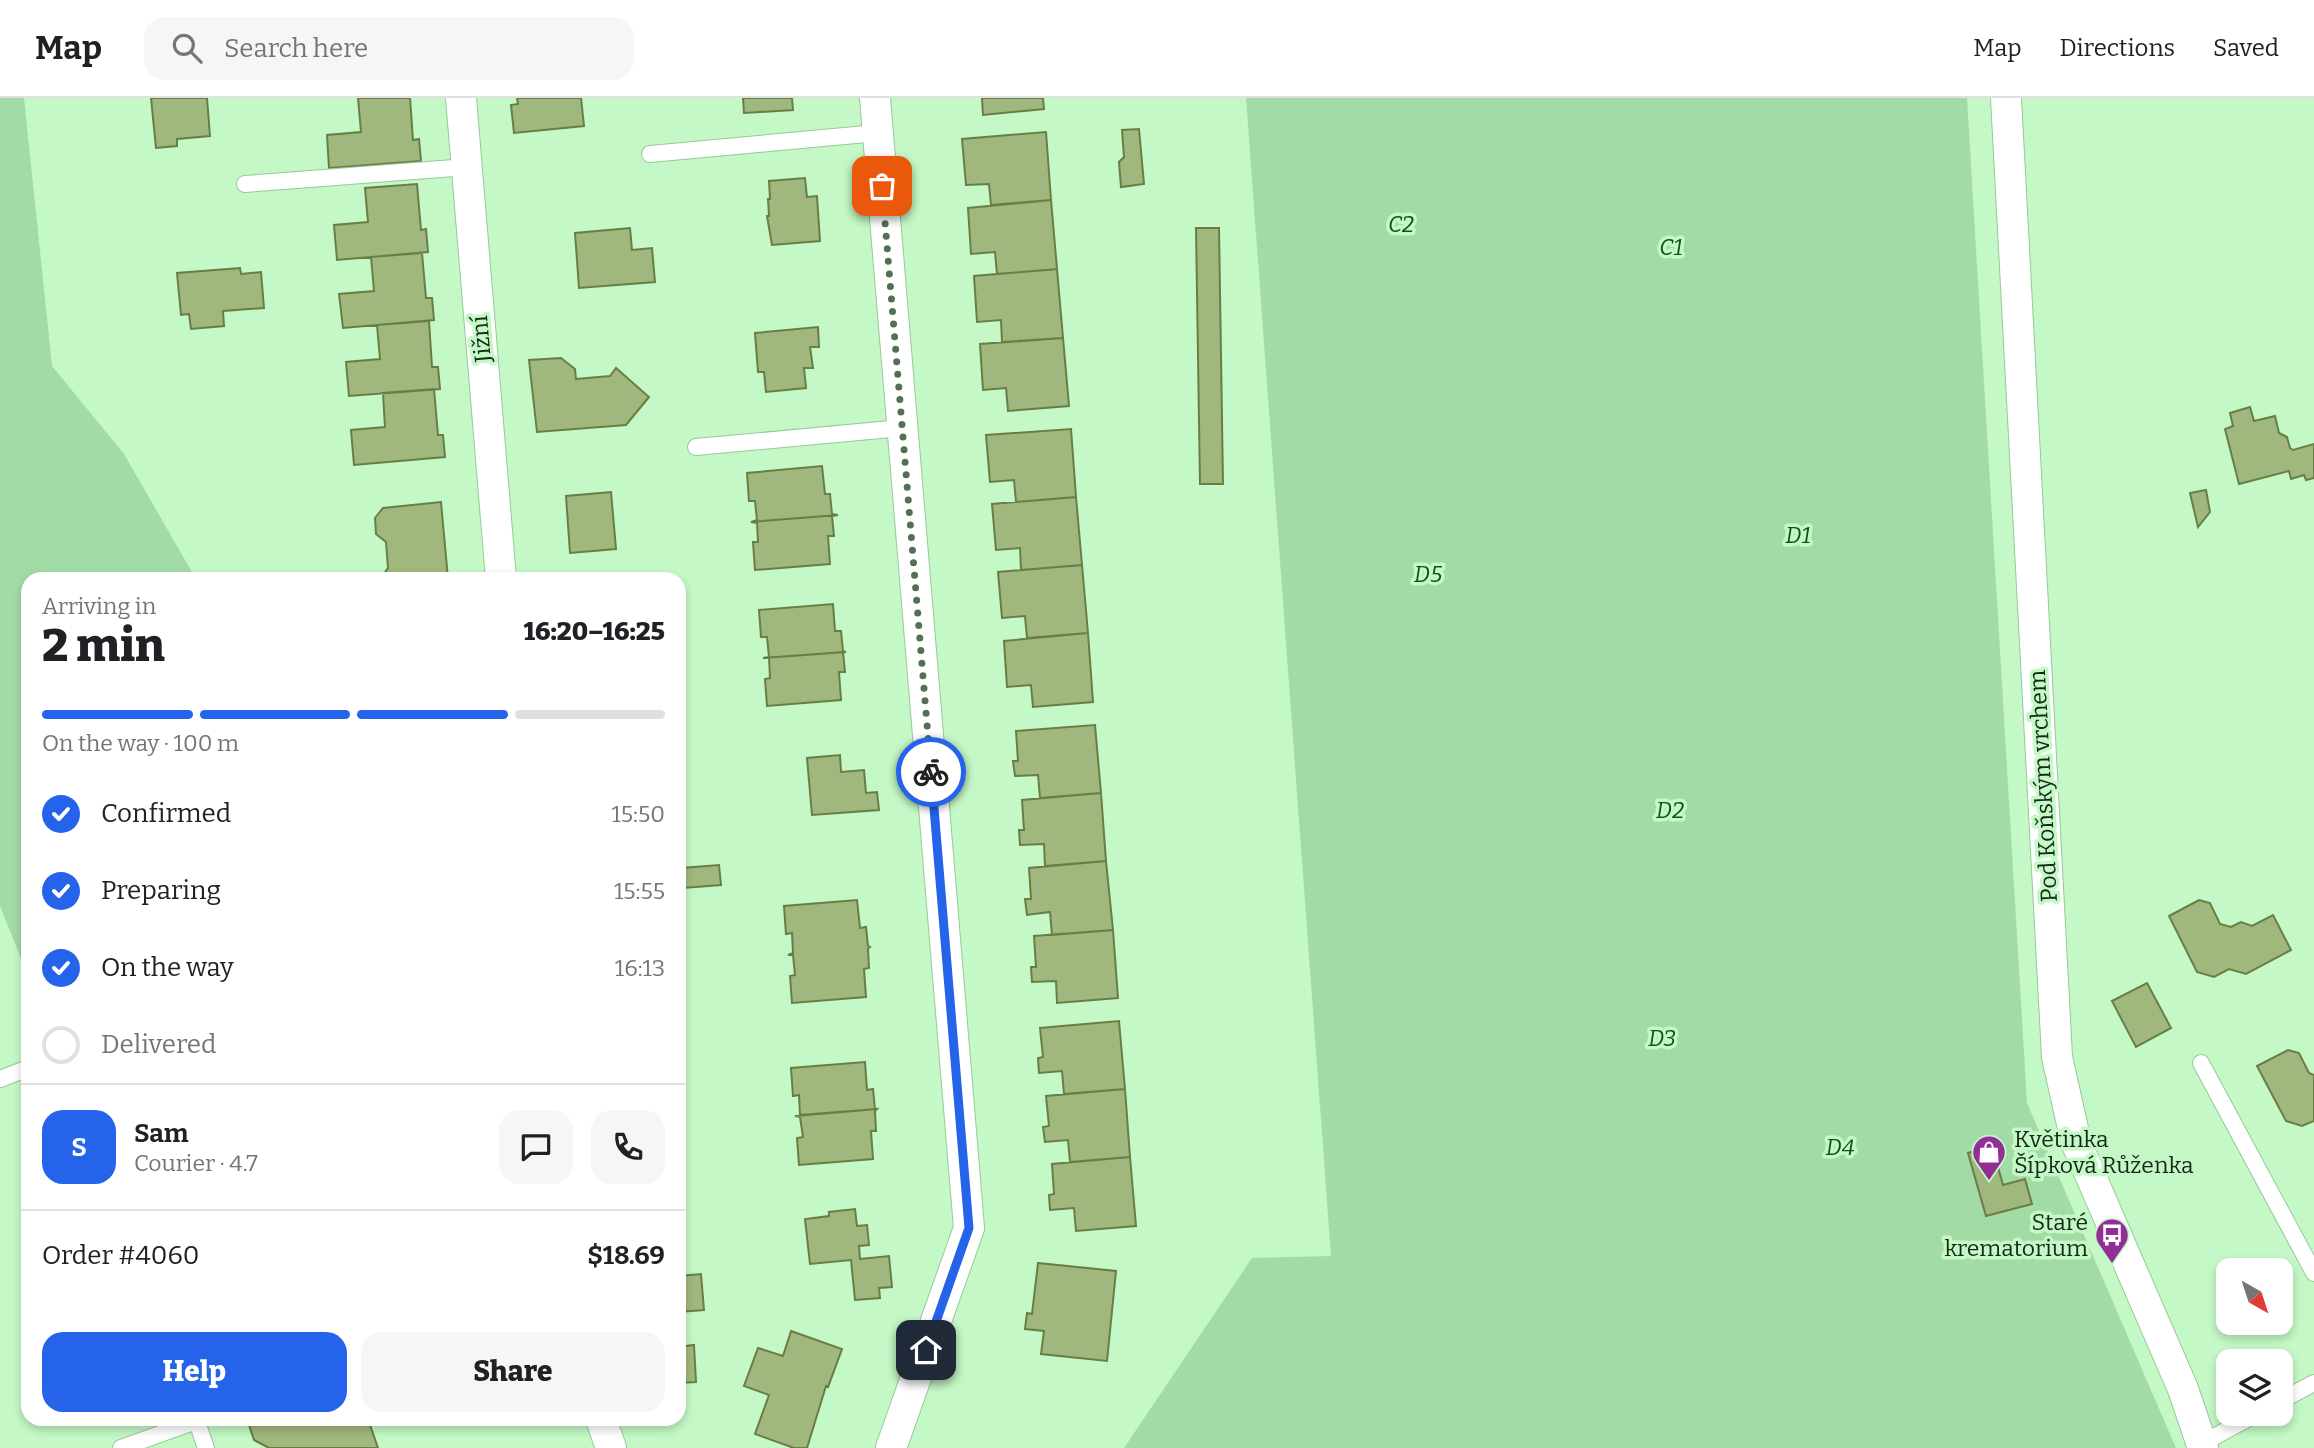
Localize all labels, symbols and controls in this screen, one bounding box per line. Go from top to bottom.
search box [144,17,634,80]
text: Map [35,28,102,68]
icon: search [168,29,206,67]
text: Search here [224,33,368,64]
text: Map [1973,34,2022,62]
text: Directions [2060,34,2175,62]
text: Saved [2213,34,2279,62]
pin [852,156,912,216]
icon: bag [863,167,901,205]
park label: C2 [1388,210,1414,238]
park label: C1 [1659,233,1683,261]
street label: Jižní [465,314,497,365]
park label: D1 [1785,521,1811,549]
park label: D5 [1414,560,1442,588]
text: Arriving in [42,592,156,620]
text: 16:20–16:25 [524,616,665,647]
text: 2 min [42,618,165,673]
street label: Pod Koňským vrchem [2023,669,2063,903]
text: On the way · 100 m [42,729,239,757]
courier [896,737,966,807]
icon: bike [912,753,950,791]
icon: check [42,795,80,833]
park label: D2 [1656,796,1684,824]
text: Confirmed [101,798,231,829]
text: 15:50 [612,800,665,828]
icon: check [42,872,80,910]
text: Preparing [101,875,221,906]
text: 15:55 [614,877,665,905]
icon: check [42,949,80,987]
text: On the way [101,952,234,983]
text: 16:13 [615,954,665,982]
park label: D3 [1648,1024,1676,1052]
text: Delivered [101,1029,216,1060]
button: chat [499,1110,573,1184]
button: phone [591,1110,665,1184]
text: Sam [134,1118,189,1149]
place label: Květinka Šípková Růženka [2014,1125,2194,1179]
text: S [71,1132,87,1163]
park label: D4 [1825,1133,1855,1161]
shop icon: Květinka Šípková Růženka [1970,1133,2008,1182]
text: Courier · 4.7 [134,1149,258,1177]
place label: Staré krematorium [1944,1208,2088,1262]
bus stop icon: Staré krematorium [2093,1216,2131,1265]
text: Order #4060 [42,1240,199,1271]
text: $18.69 [587,1240,665,1271]
north arrow [2216,1258,2292,1335]
map controls [2216,1258,2293,1426]
pin [896,1320,956,1380]
icon: home [907,1331,945,1369]
button: Help [42,1332,347,1412]
button: Share [361,1332,665,1412]
button: layers [2216,1349,2293,1426]

